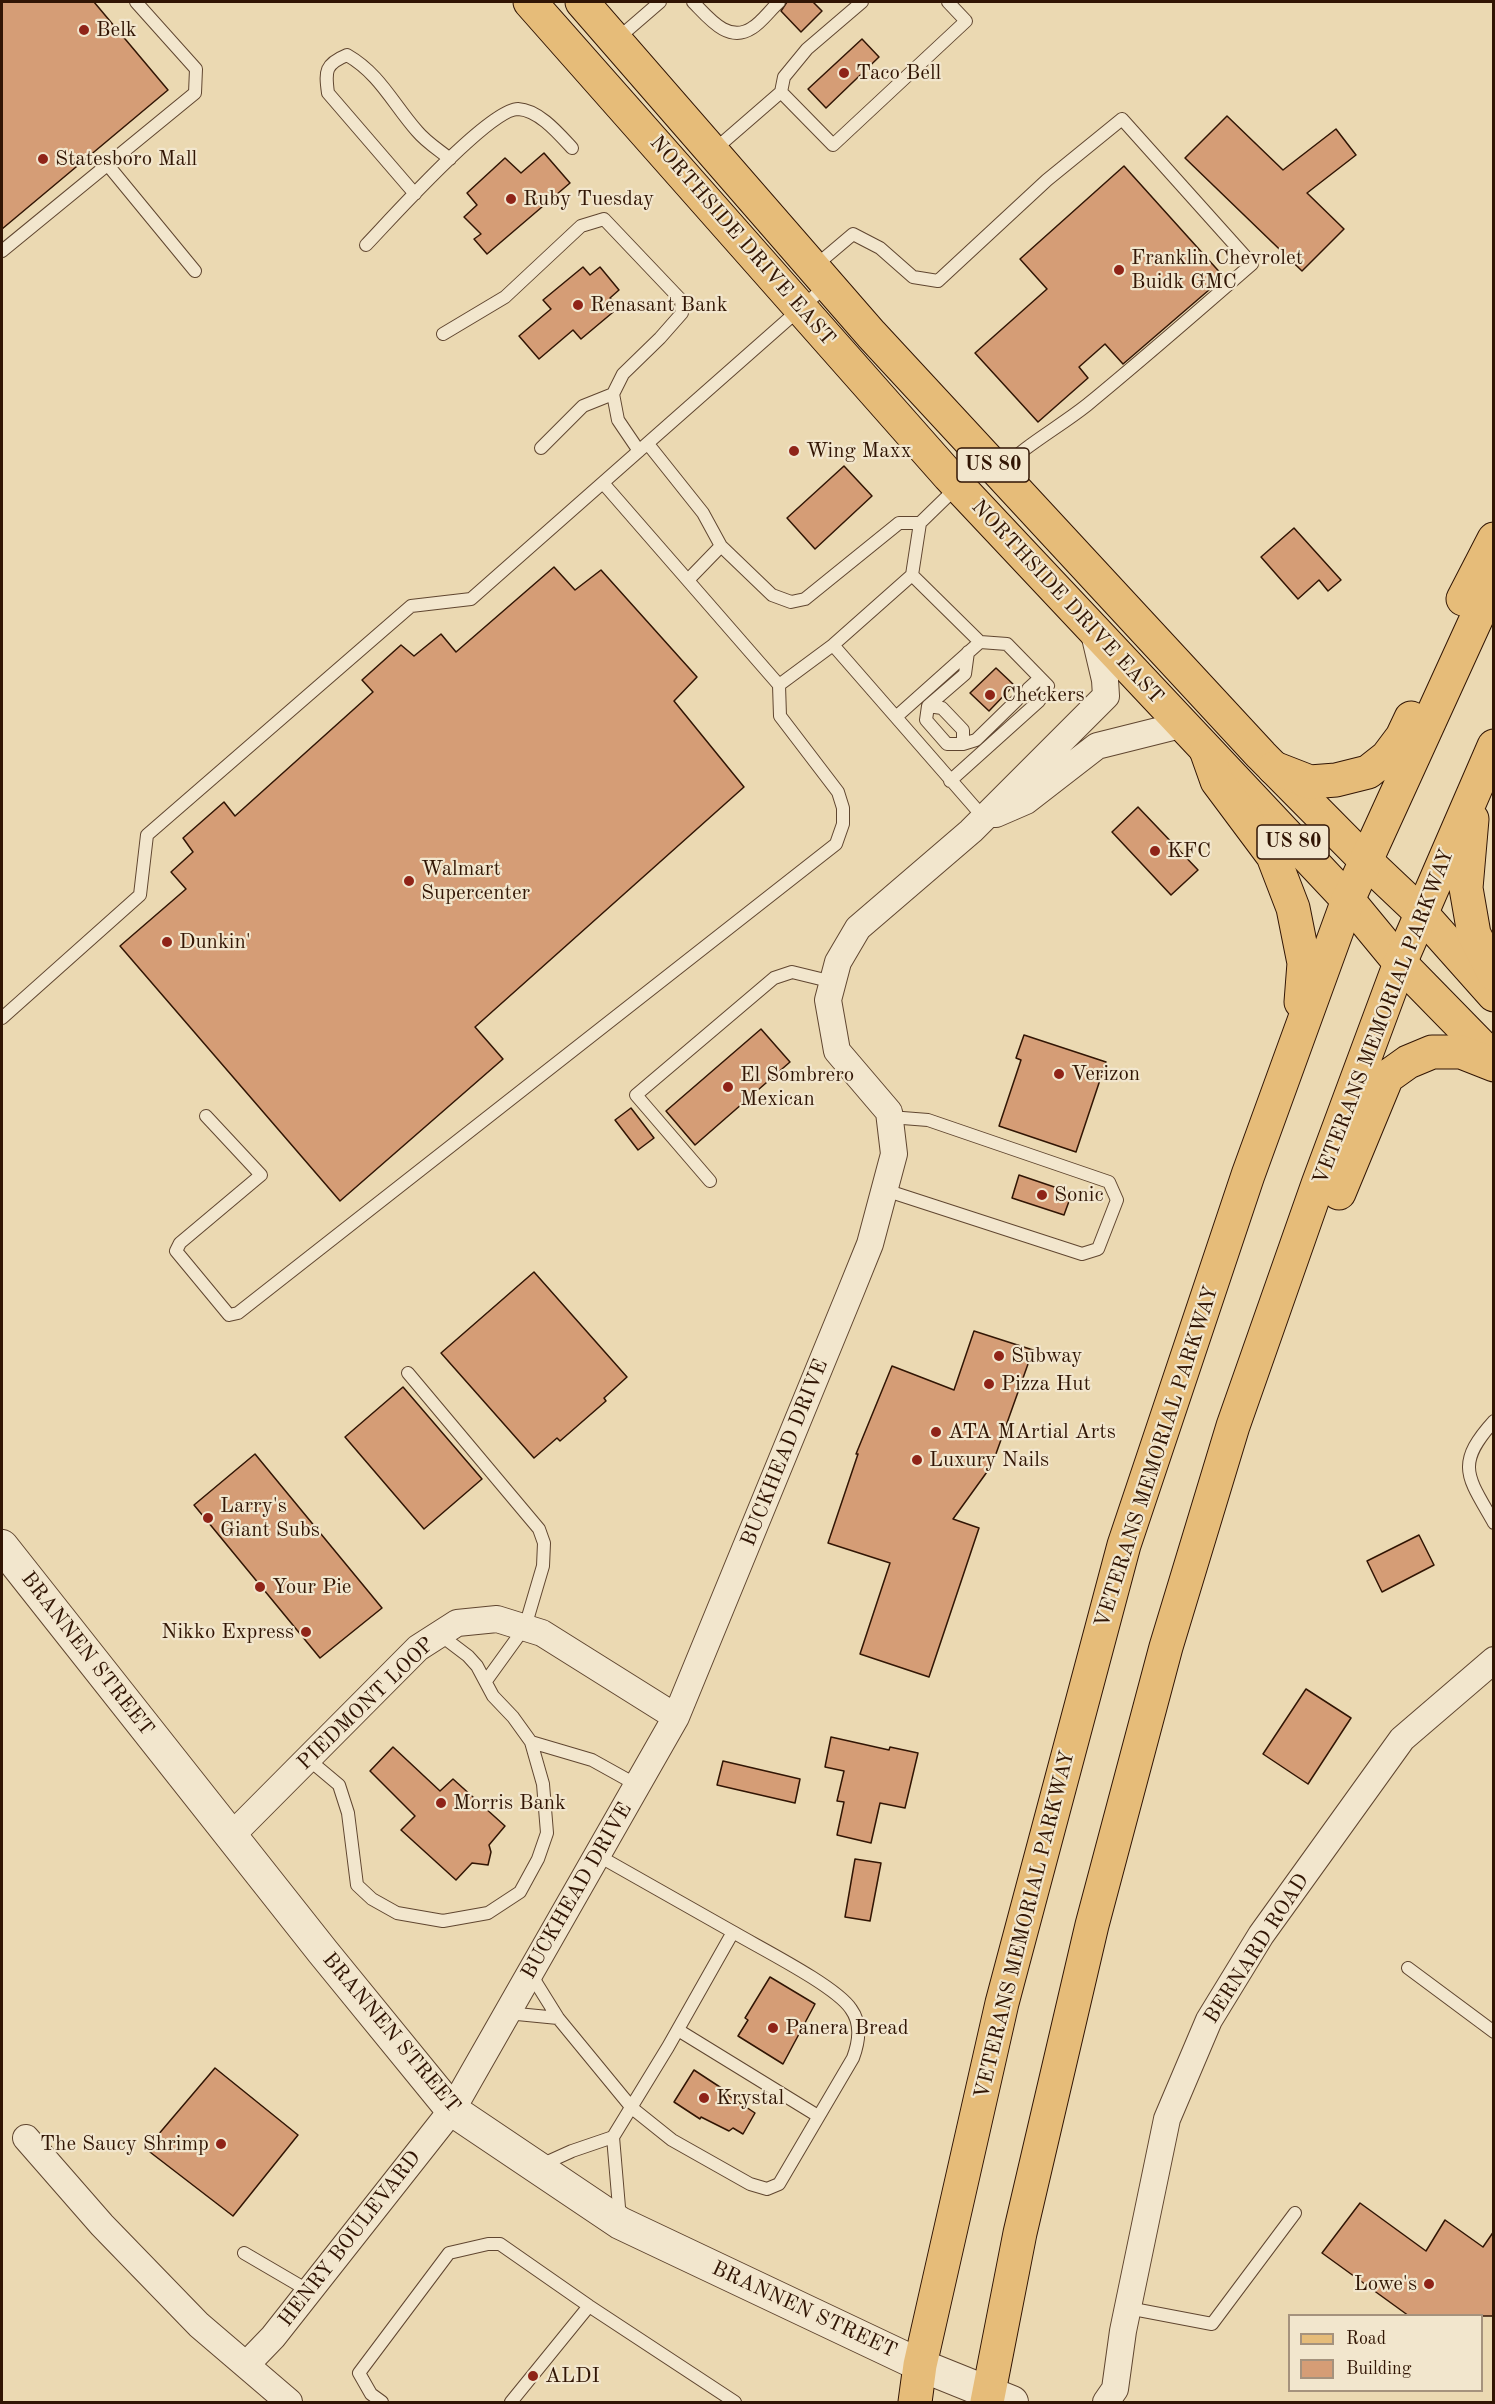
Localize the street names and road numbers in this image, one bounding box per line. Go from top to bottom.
street label: NORTHSIDE DRIVE EAST [644,131,840,351]
road number: US 80 [957,448,1029,482]
street label: NORTHSIDE DRIVE EAST [966,495,1168,709]
road number: US 80 [1257,825,1329,859]
street label: VETERANS MEMORIAL PARKWAY [1308,845,1460,1189]
street label: VETERANS MEMORIAL PARKWAY [1090,1283,1224,1631]
street label: BUCKHEAD DRIVE [736,1356,834,1550]
street label: BRANNEN STREET [15,1567,159,1741]
street label: PIEDMONT LOOP [292,1632,440,1776]
street label: VETERANS MEMORIAL PARKWAY [969,1748,1081,2102]
street label: BUCKHEAD DRIVE [516,1798,638,1984]
street label: BERNARD ROAD [1199,1869,1315,2029]
street label: BRANNEN STREET [317,1948,465,2118]
street label: HENRY BOULEVARD [273,2146,427,2332]
street label: BRANNEN STREET [707,2256,901,2364]

